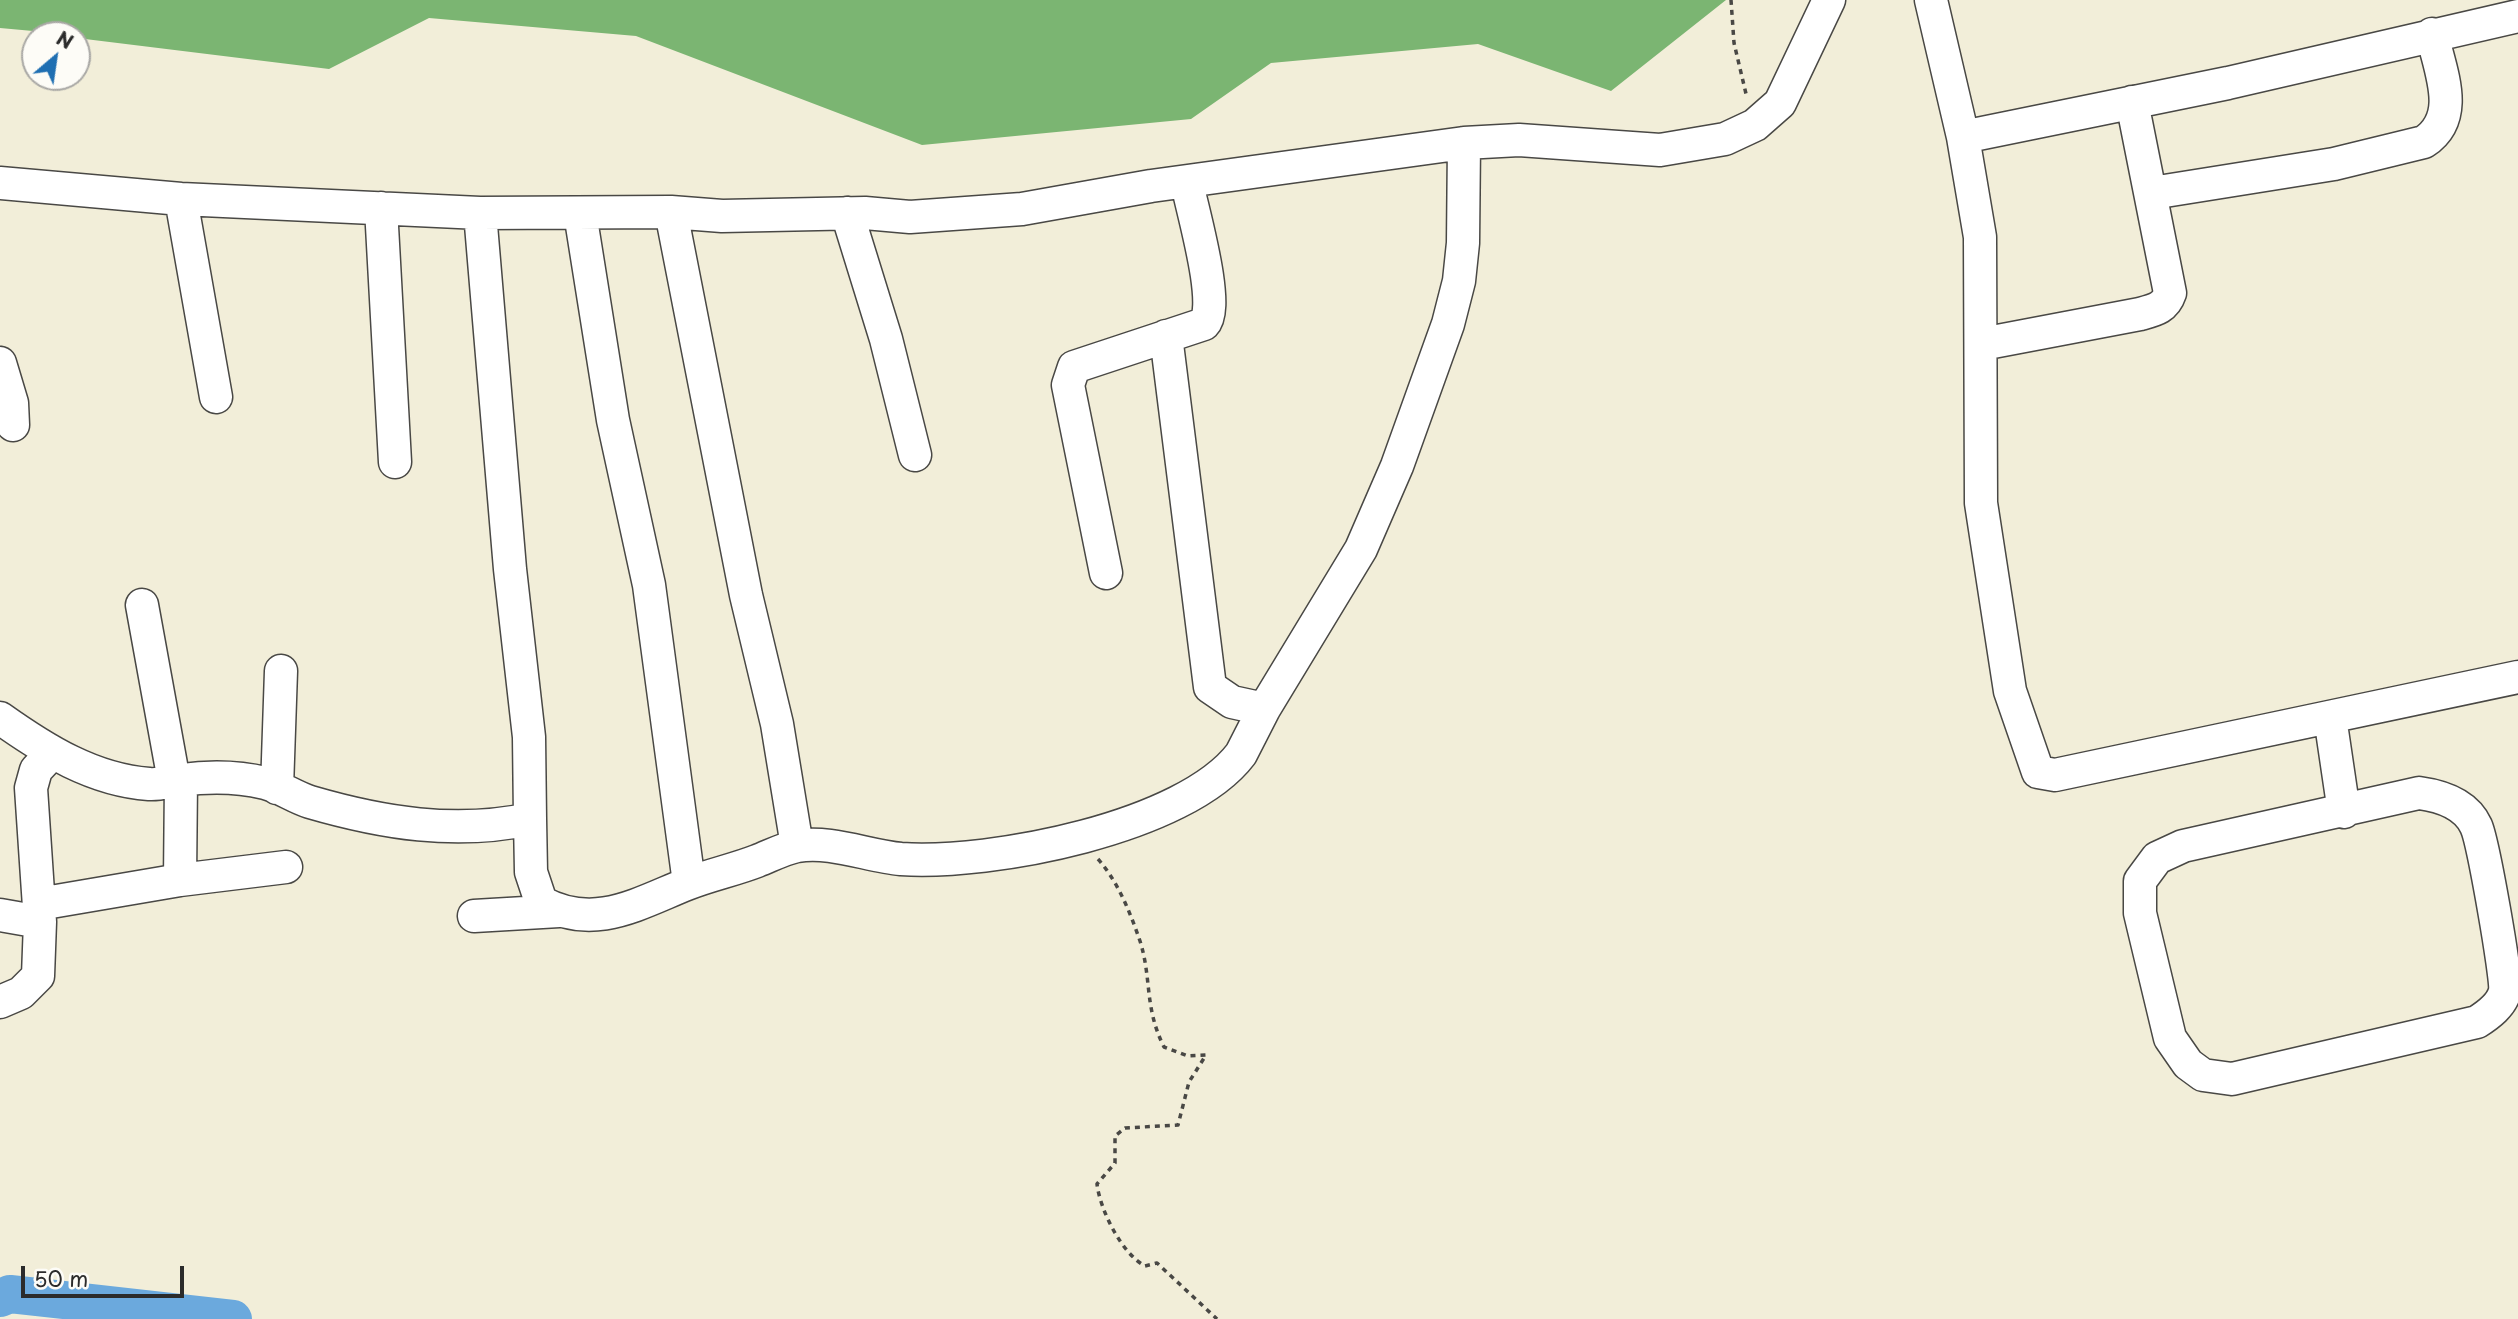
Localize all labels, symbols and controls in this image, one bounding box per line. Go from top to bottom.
north arrow [21,21,91,91]
text: N [52,23,79,55]
scale bar [24,1252,187,1296]
text: 50 m [34,1262,88,1294]

